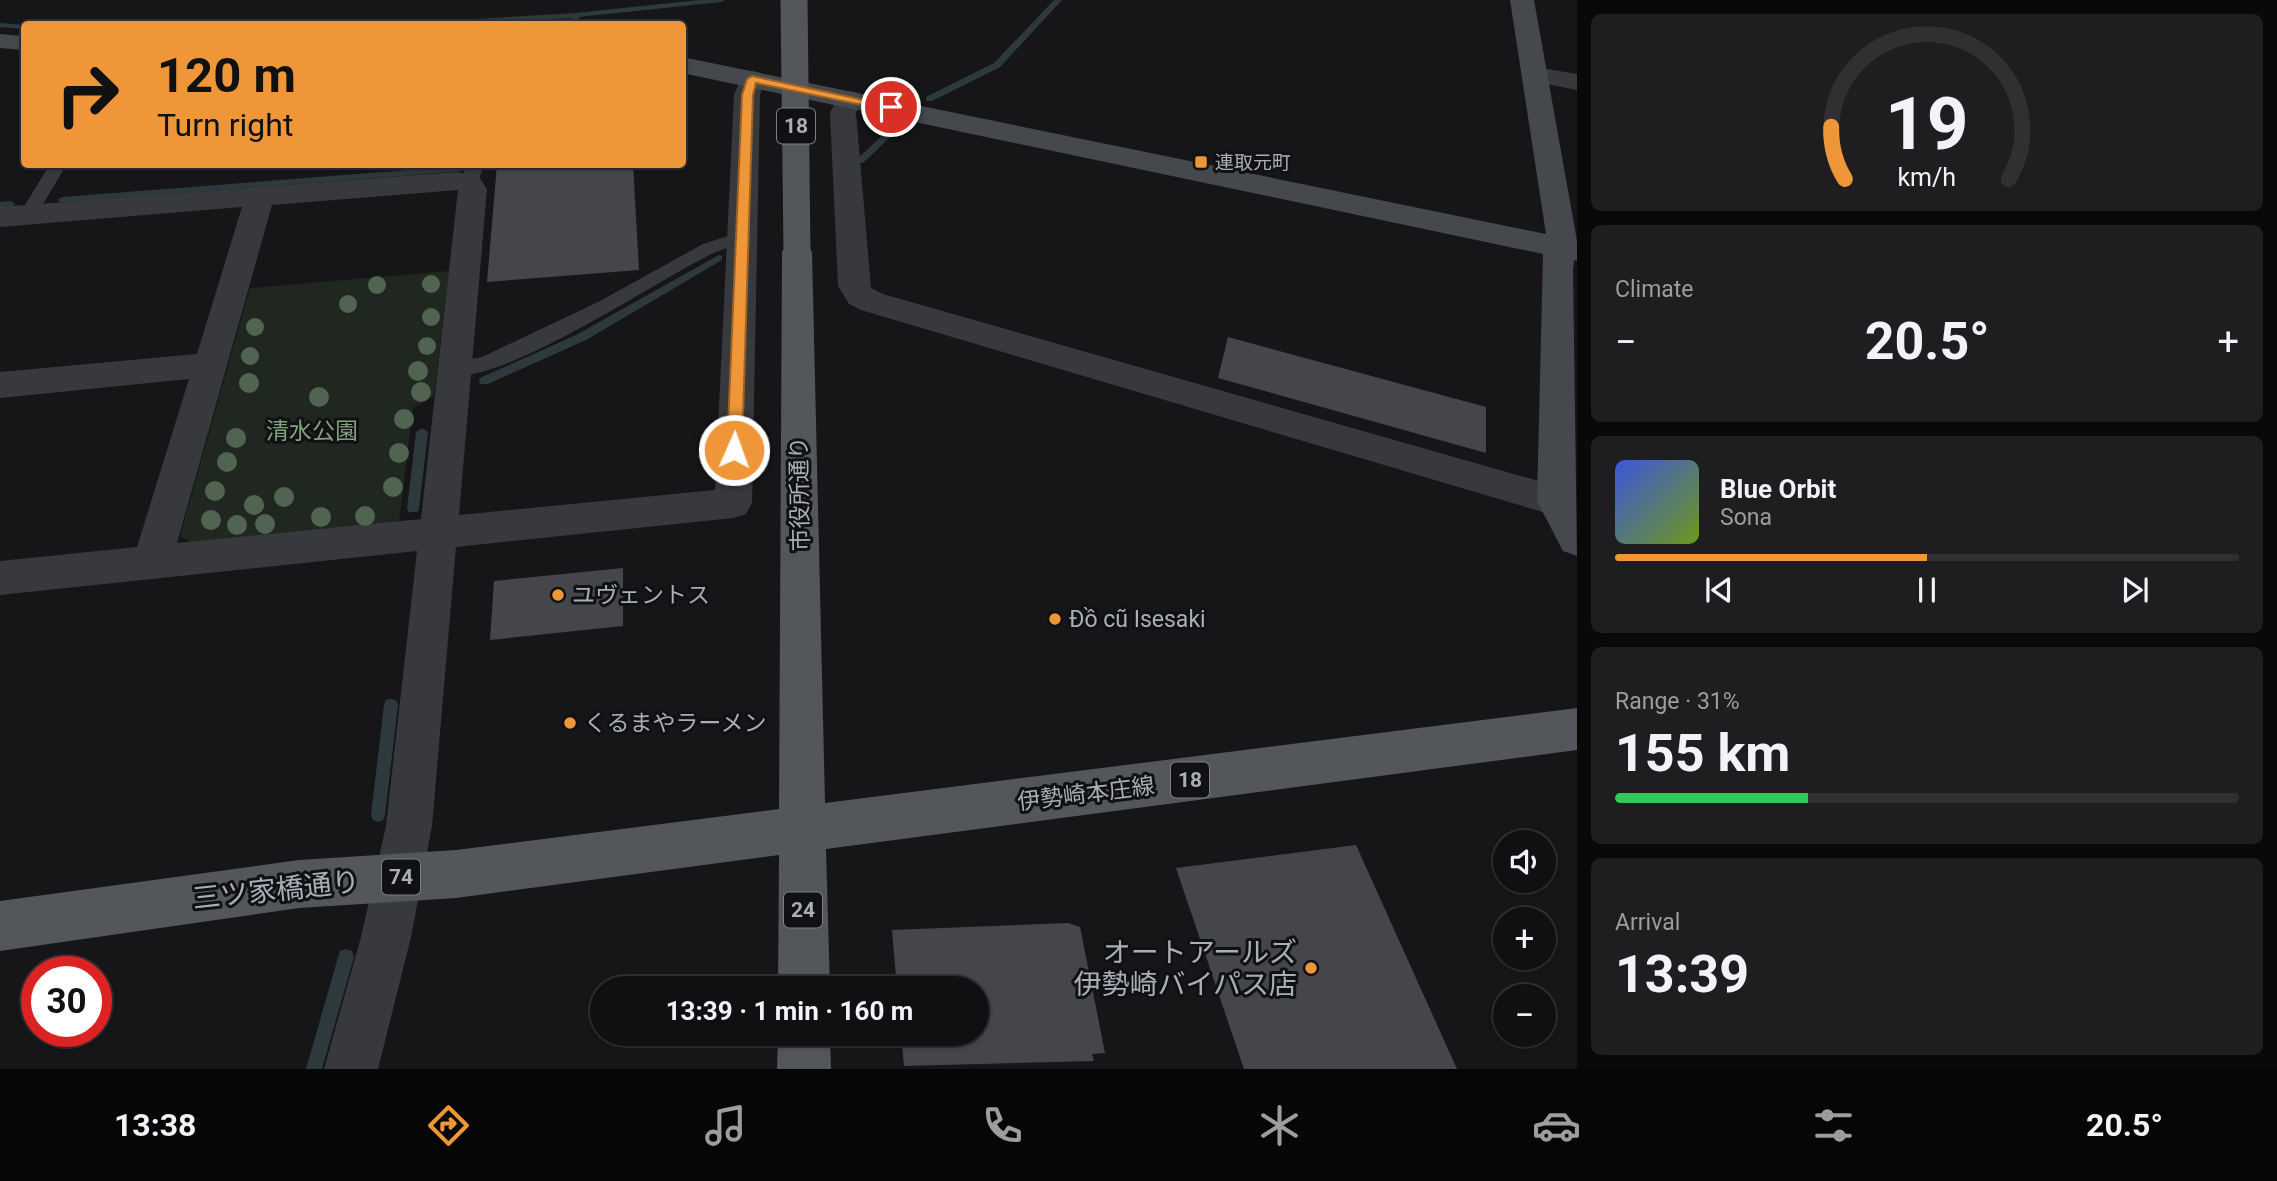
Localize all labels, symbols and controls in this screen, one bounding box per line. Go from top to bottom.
text: 120 m [157,47,296,104]
icon: right [42,49,133,140]
pin [861,77,921,137]
text: 19 [1885,81,1969,167]
icon: arrive [872,88,910,126]
text: Turn right [157,106,293,144]
road number: 18 [777,108,815,144]
place label: 連取元町 [1215,151,1291,174]
marker: 連取元町 [1193,154,1209,170]
text: km/h [1898,162,1956,191]
text: Climate [1615,276,1694,303]
text: 20.5° [1865,311,1990,372]
text: − [1615,320,1637,364]
text: + [2217,320,2239,364]
position arrow [697,413,771,487]
park label: 清水公園 [266,418,358,445]
street label: 市役所通り [785,436,815,552]
text: Blue Orbit [1720,474,1836,504]
text: Sona [1720,504,1772,531]
icon: previous [1700,571,1738,609]
icon: pause [1908,571,1946,609]
icon: next [2116,571,2154,609]
place label: ユヴェントス [572,582,710,609]
marker: ユヴェントス [550,587,566,603]
place label: Đồ cũ Isesaki [1069,606,1206,633]
marker: Đồ cũ Isesaki [1047,611,1063,627]
text: Range · 31% [1615,688,1740,715]
place label: くるまやラーメン [584,710,767,737]
marker: くるまやラーメン [562,715,578,731]
text: 155 km [1615,723,1790,784]
road number: 18 [1171,762,1209,798]
street label: 伊勢崎本庄線 [1016,772,1156,816]
map controls [1493,830,1556,1047]
button: sound [1493,830,1556,893]
road number: 74 [382,860,420,894]
street label: 三ツ家橋通り [191,865,361,915]
road number: 24 [784,892,822,928]
button: + [1493,907,1556,970]
text: Arrival [1615,909,1680,936]
place label: オートアールズ 伊勢崎バイパス店 [1074,936,1297,1001]
text: 13:39 [1615,944,1749,1005]
speed limit sign: 30 [21,956,112,1047]
marker: オートアールズ 伊勢崎バイパス店 [1303,960,1319,976]
button: − [1493,984,1556,1047]
text: 13:39 · 1 min · 160 m [666,996,913,1026]
icon: directions [424,1101,473,1150]
icon: music [701,1101,750,1150]
icon: phone [978,1101,1027,1150]
icon: climate [1255,1101,1304,1150]
icon: car [1532,1101,1581,1150]
icon: filters [1809,1101,1858,1150]
text: 13:38 [114,1106,196,1144]
text: 20.5° [2086,1106,2163,1144]

